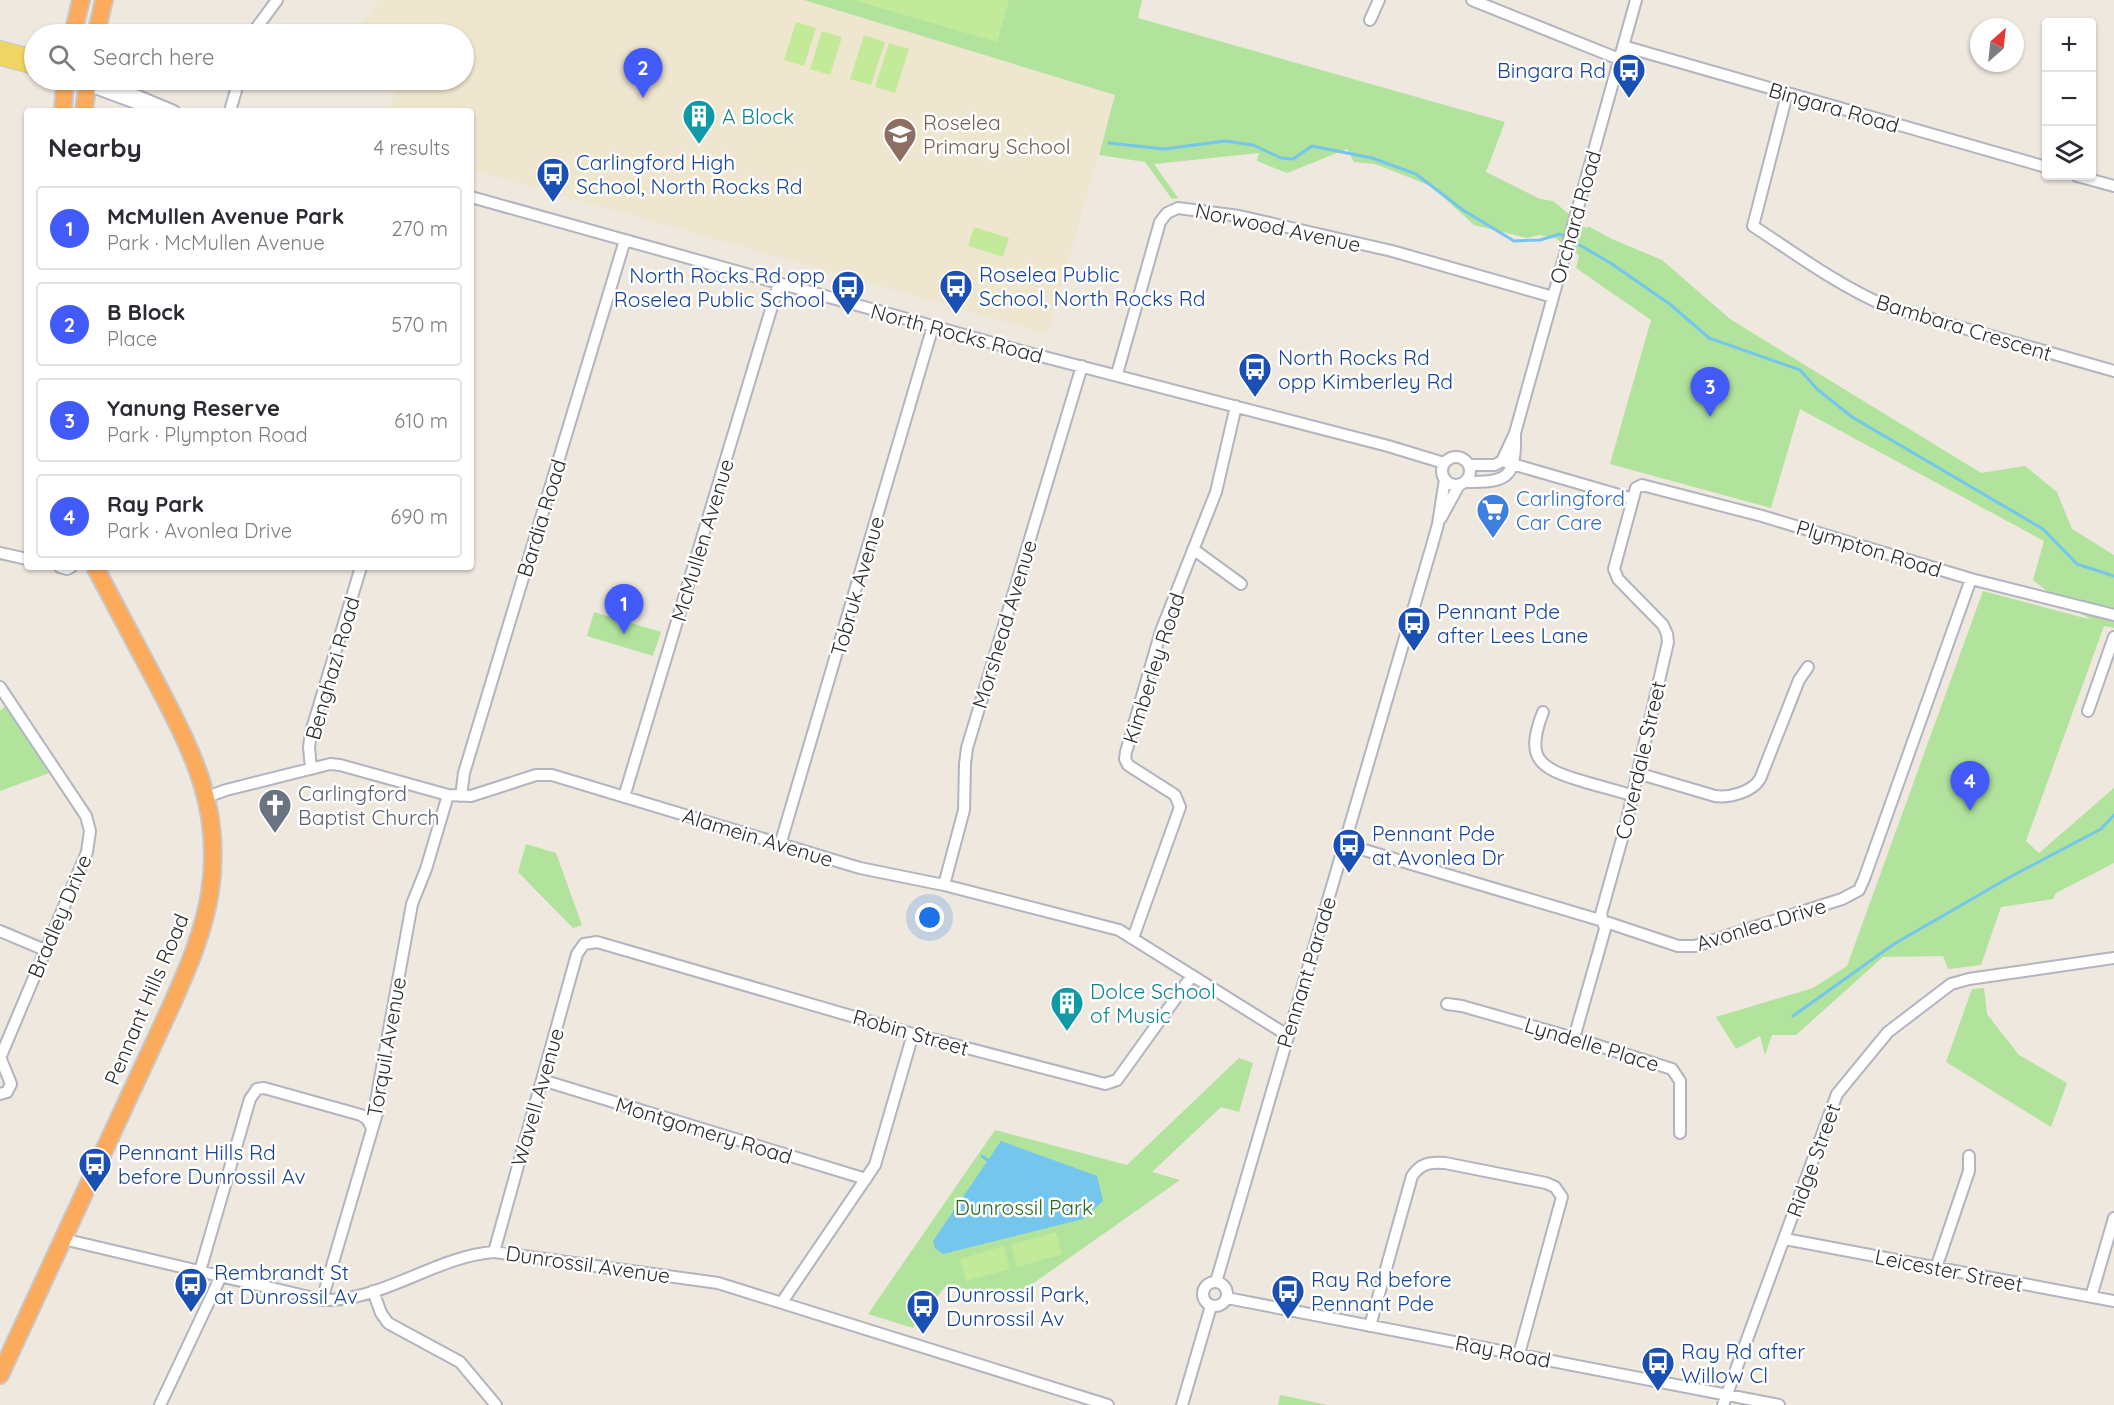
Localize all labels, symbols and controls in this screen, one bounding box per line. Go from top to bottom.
north arrow [1970,18,2024,72]
map controls [2042,18,2096,180]
button: + [2042,18,2096,72]
search box [24,24,474,90]
icon: search [45,41,78,74]
text: Search here [93,43,214,71]
pin: 2 [624,48,662,98]
bus stop icon: Bingara Rd [1611,52,1647,99]
place label: Bingara Rd [1497,57,1606,83]
button: − [2042,72,2096,126]
street label: Bingara Road [1766,76,1902,138]
building icon: A Block [681,98,717,145]
place label: A Block [722,103,794,129]
place label: Roselea Primary School [923,109,1071,159]
school or university icon: Roselea Primary School [882,116,918,163]
button: layers [2042,126,2096,180]
text: Nearby [48,131,142,164]
text: 4 results [374,135,450,160]
street label: Orchard Road [1544,147,1606,287]
place label: Carlingford High School, North Rocks Rd [576,149,802,199]
bus stop icon: Carlingford High School, North Rocks Rd [535,156,571,203]
street label: Norwood Avenue [1193,197,1363,257]
text: McMullen Avenue Park [107,202,344,230]
text: 1 [66,216,73,241]
text: 270 m [391,216,448,241]
text: Park · McMullen Avenue [107,230,325,255]
place label: Roselea Public School, North Rocks Rd [979,261,1205,311]
place label: North Rocks Rd opp Roselea Public School [614,262,825,312]
bus stop icon: Roselea Public School, North Rocks Rd [938,268,974,315]
bus stop icon: North Rocks Rd opp Roselea Public School [830,269,866,316]
street label: Bambara Crescent [1873,288,2055,366]
text: B Block [107,298,185,326]
street label: North Rocks Road [868,298,1046,368]
text: 2 [64,312,75,337]
text: 570 m [391,312,448,337]
text: Place [107,326,157,351]
place label: North Rocks Rd opp Kimberley Rd [1278,344,1453,394]
bus stop icon: North Rocks Rd opp Kimberley Rd [1237,351,1273,398]
pin: 3 [1690,368,1730,417]
text: Yanung Reserve [107,394,280,422]
text: 3 [64,408,75,433]
text: 610 m [394,408,448,433]
text: Park · Plympton Road [107,422,308,447]
street label: Bardia Road [511,456,571,580]
street label: McMullen Avenue [665,456,739,624]
place label: Carlingford Car Care [1516,485,1625,535]
text: Ray Park [107,490,204,518]
supermarket icon: Carlingford Car Care [1475,492,1511,539]
text: 4 [64,504,75,529]
text: 690 m [390,504,448,529]
street label: Tobruk Avenue [825,513,889,659]
street label: Plympton Road [1793,514,1945,582]
text: Park · Avonlea Drive [107,518,292,543]
street label: Morshead Avenue [966,537,1042,711]
pin: 1 [604,584,644,634]
street label: Kimberley Road [1116,589,1190,747]
street label: Benghazi Road [299,593,365,743]
place label: Pennant Pde after Lees Lane [1437,598,1588,648]
bus stop icon: Pennant Pde after Lees Lane [1396,605,1432,652]
street label: Coverdale Street [1609,678,1671,842]
pin: 4 [1950,762,1990,811]
place label: Carlingford Baptist Church [298,780,439,830]
church icon: Carlingford Baptist Church [257,787,293,834]
street label: Alamein Avenue [679,802,837,872]
place label: Pennant Pde at Avonlea Dr [1372,820,1505,870]
bus stop icon: Pennant Pde at Avonlea Dr [1331,827,1367,874]
street label: Bradley Drive [21,850,97,982]
street label: Avonlea Drive [1693,892,1829,956]
street label: Pennant Parade [1271,893,1341,1051]
your location [915,903,944,932]
street label: Pennant Hills Road [98,910,194,1088]
street label: Torquil Avenue [361,975,411,1119]
place label: Dolce School of Music [1090,978,1216,1028]
building icon: Dolce School of Music [1049,985,1085,1032]
street label: Robin Street [850,1003,972,1061]
street label: Lyndelle Place [1522,1011,1662,1077]
street label: Wavell Avenue [505,1025,569,1169]
street label: Montgomery Road [612,1091,796,1169]
street label: Ridge Street [1780,1100,1846,1220]
place label: Pennant Hills Rd before Dunrossil Av [118,1139,306,1189]
bus stop icon: Pennant Hills Rd before Dunrossil Av [77,1146,113,1193]
park label: Dunrossil Park [955,1194,1093,1220]
street label: Dunrossil Avenue [504,1240,672,1288]
street label: Leicester Street [1873,1243,2025,1297]
place label: Rembrandt St at Dunrossil Av [214,1259,358,1309]
bus stop icon: Rembrandt St at Dunrossil Av [173,1266,209,1313]
place label: Ray Rd before Pennant Pde [1311,1266,1452,1316]
bus stop icon: Ray Rd before Pennant Pde [1270,1273,1306,1320]
place label: Dunrossil Park, Dunrossil Av [946,1281,1089,1331]
bus stop icon: Dunrossil Park, Dunrossil Av [905,1288,941,1335]
street label: Ray Road [1453,1329,1553,1373]
place label: Ray Rd after Willow Cl [1681,1338,1805,1388]
bus stop icon: Ray Rd after Willow Cl [1640,1345,1676,1392]

